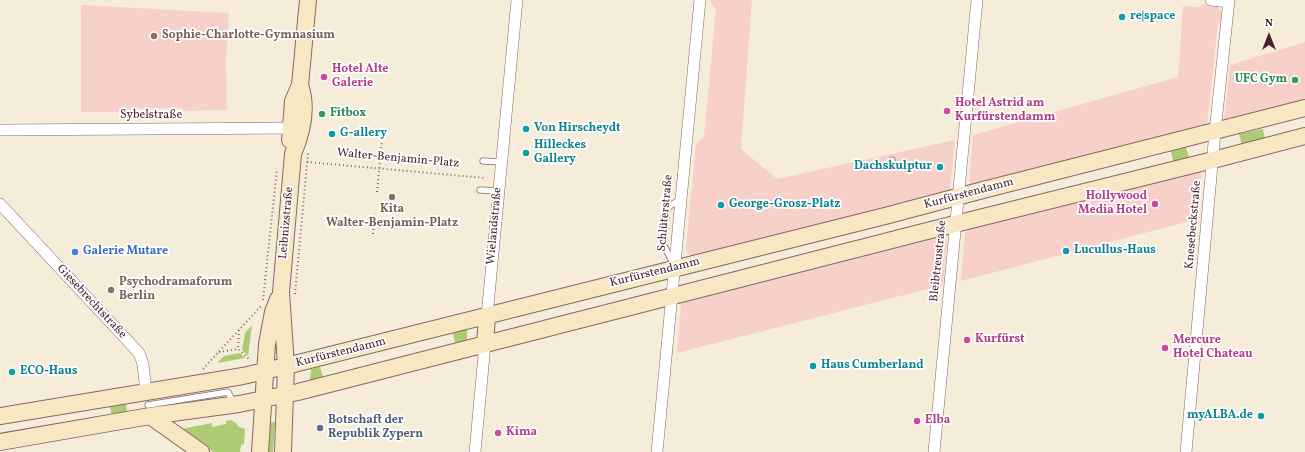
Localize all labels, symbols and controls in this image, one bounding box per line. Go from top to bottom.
place label: re|space [1130,10,1175,24]
marker: re|space [1117,12,1127,22]
north arrow [1249,16,1289,56]
text: N [1265,16,1273,31]
place label: Sophie-Charlotte-Gymnasium [162,29,335,43]
marker: Sophie-Charlotte-Gymnasium [149,31,159,41]
place label: Hotel Alte Galerie [332,63,388,91]
marker: Hotel Alte Galerie [319,72,329,82]
place label: UFC Gym [1235,73,1287,87]
marker: UFC Gym [1290,75,1300,85]
place label: Hotel Astrid am Kurfürstendamm [955,97,1055,125]
marker: Hotel Astrid am Kurfürstendamm [942,106,952,116]
place label: Fitbox [330,107,366,121]
street label: Sybelstraße [120,109,182,123]
marker: Fitbox [317,109,327,119]
place label: Von Hirscheydt [534,122,621,136]
marker: Von Hirscheydt [521,124,531,134]
place label: G-allery [340,127,387,141]
marker: G-allery [327,129,337,139]
place label: Hilleckes Gallery [534,139,586,167]
street label: Walter-Benjamin-Platz [336,146,460,172]
marker: Hilleckes Gallery [521,148,531,158]
place label: Dachskulptur [854,160,932,174]
marker: Dachskulptur [935,162,945,172]
street label: Schlüterstraße [655,174,677,252]
street label: Kurfürstendamm [923,175,1015,213]
street label: Knesebeckstraße [1183,180,1205,270]
street label: Leibnizstraße [277,186,297,260]
street label: Wielandstraße [484,187,506,265]
place label: Hollywood Media Hotel [1078,190,1147,218]
marker: Kita Walter-Benjamin-Platz [387,192,397,202]
place label: George-Grosz-Platz [729,198,840,212]
marker: Hollywood Media Hotel [1150,199,1160,209]
marker: George-Grosz-Platz [716,200,726,210]
place label: Kita Walter-Benjamin-Platz [326,203,458,231]
street label: Bleibtreustraße [928,220,950,302]
place label: Lucullus-Haus [1074,244,1156,258]
place label: Galerie Mutare [83,245,168,259]
marker: Lucullus-Haus [1061,246,1071,256]
marker: Galerie Mutare [70,247,80,257]
street label: Kurfürstendamm [609,255,701,291]
street label: Giesebrechtstraße [53,262,129,342]
place label: Psychodramaforum Berlin [119,276,232,304]
marker: Psychodramaforum Berlin [106,285,116,295]
place label: Kurfürst [975,333,1024,347]
place label: Mercure Hotel Chateau [1173,334,1253,362]
street label: Kurfürstendamm [295,335,387,371]
marker: Kurfürst [962,335,972,345]
marker: Mercure Hotel Chateau [1160,343,1170,353]
place label: Haus Cumberland [821,359,923,373]
marker: Haus Cumberland [808,361,818,371]
place label: ECO-Haus [20,365,77,379]
marker: ECO-Haus [7,367,17,377]
place label: myALBA.de [1187,409,1253,423]
marker: myALBA.de [1256,411,1266,421]
place label: Botschaft der Republik Zypern [328,414,423,442]
place label: Elba [925,414,950,428]
marker: Elba [912,416,922,426]
marker: Botschaft der Republik Zypern [315,423,325,433]
place label: Kima [506,426,537,440]
marker: Kima [493,428,503,438]

